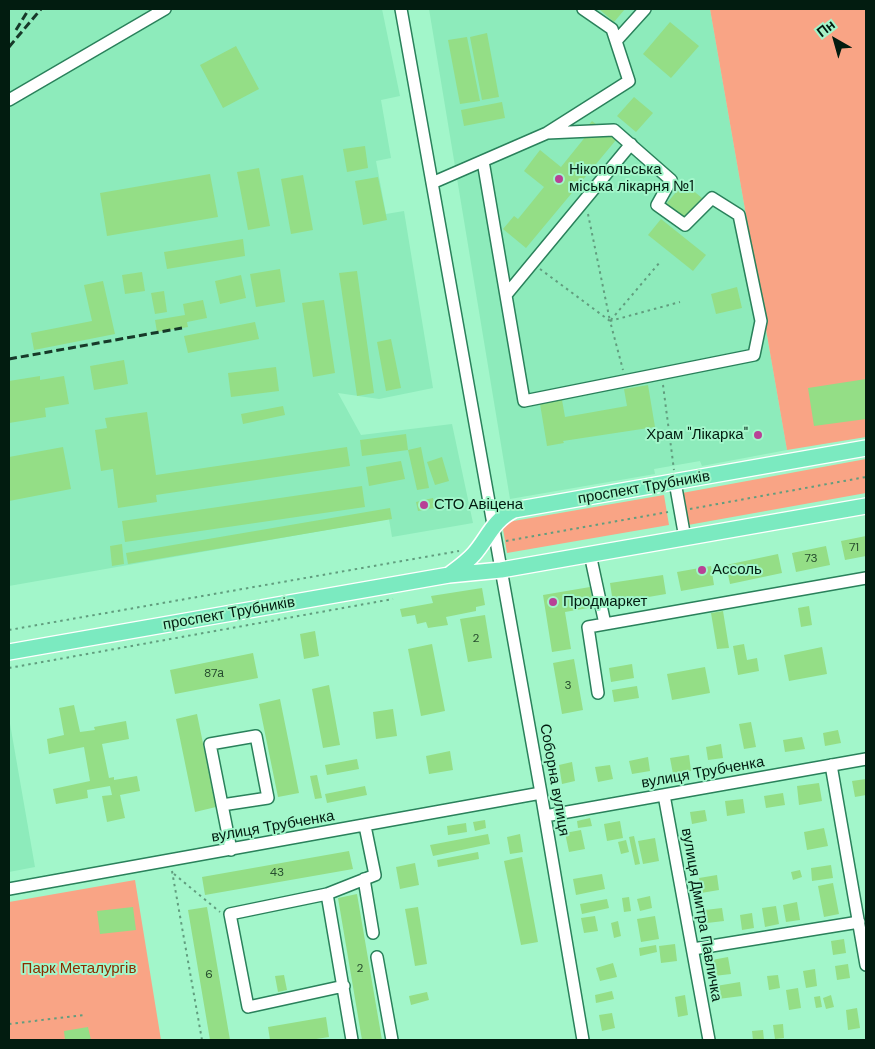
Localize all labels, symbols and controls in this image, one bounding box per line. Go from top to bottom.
north arrow [810,15,860,65]
text: Пн [813,15,839,41]
place label: Нікопольська міська лікарня №1 [569,161,694,196]
marker: Нікопольська міська лікарня №1 [553,173,565,185]
place label: Храм "Лікарка" [646,426,748,444]
marker: Храм "Лікарка" [752,429,764,441]
street label: проспект Трубників [577,468,711,508]
place label: СТО Авіцена [434,496,523,514]
marker: СТО Авіцена [418,499,430,511]
house number: 71 [849,541,859,555]
house number: 73 [804,552,818,566]
place label: Ассоль [712,561,762,579]
marker: Ассоль [696,564,708,576]
place label: Продмаркет [563,593,647,611]
street label: проспект Трубників [162,594,296,634]
marker: Продмаркет [547,596,559,608]
house number: 2 [473,632,479,646]
house number: 87а [204,667,224,681]
house number: 3 [564,679,572,693]
street label: Соборна вулиця [535,722,573,838]
street label: вулиця Трубченка [640,753,766,793]
street label: вулиця Трубченка [210,807,336,847]
street label: вулиця Дмитра Павличка [677,827,725,1003]
house number: 43 [270,866,284,880]
park label: Парк Металургів [22,960,136,978]
house number: 2 [357,962,363,976]
house number: 6 [205,968,213,982]

